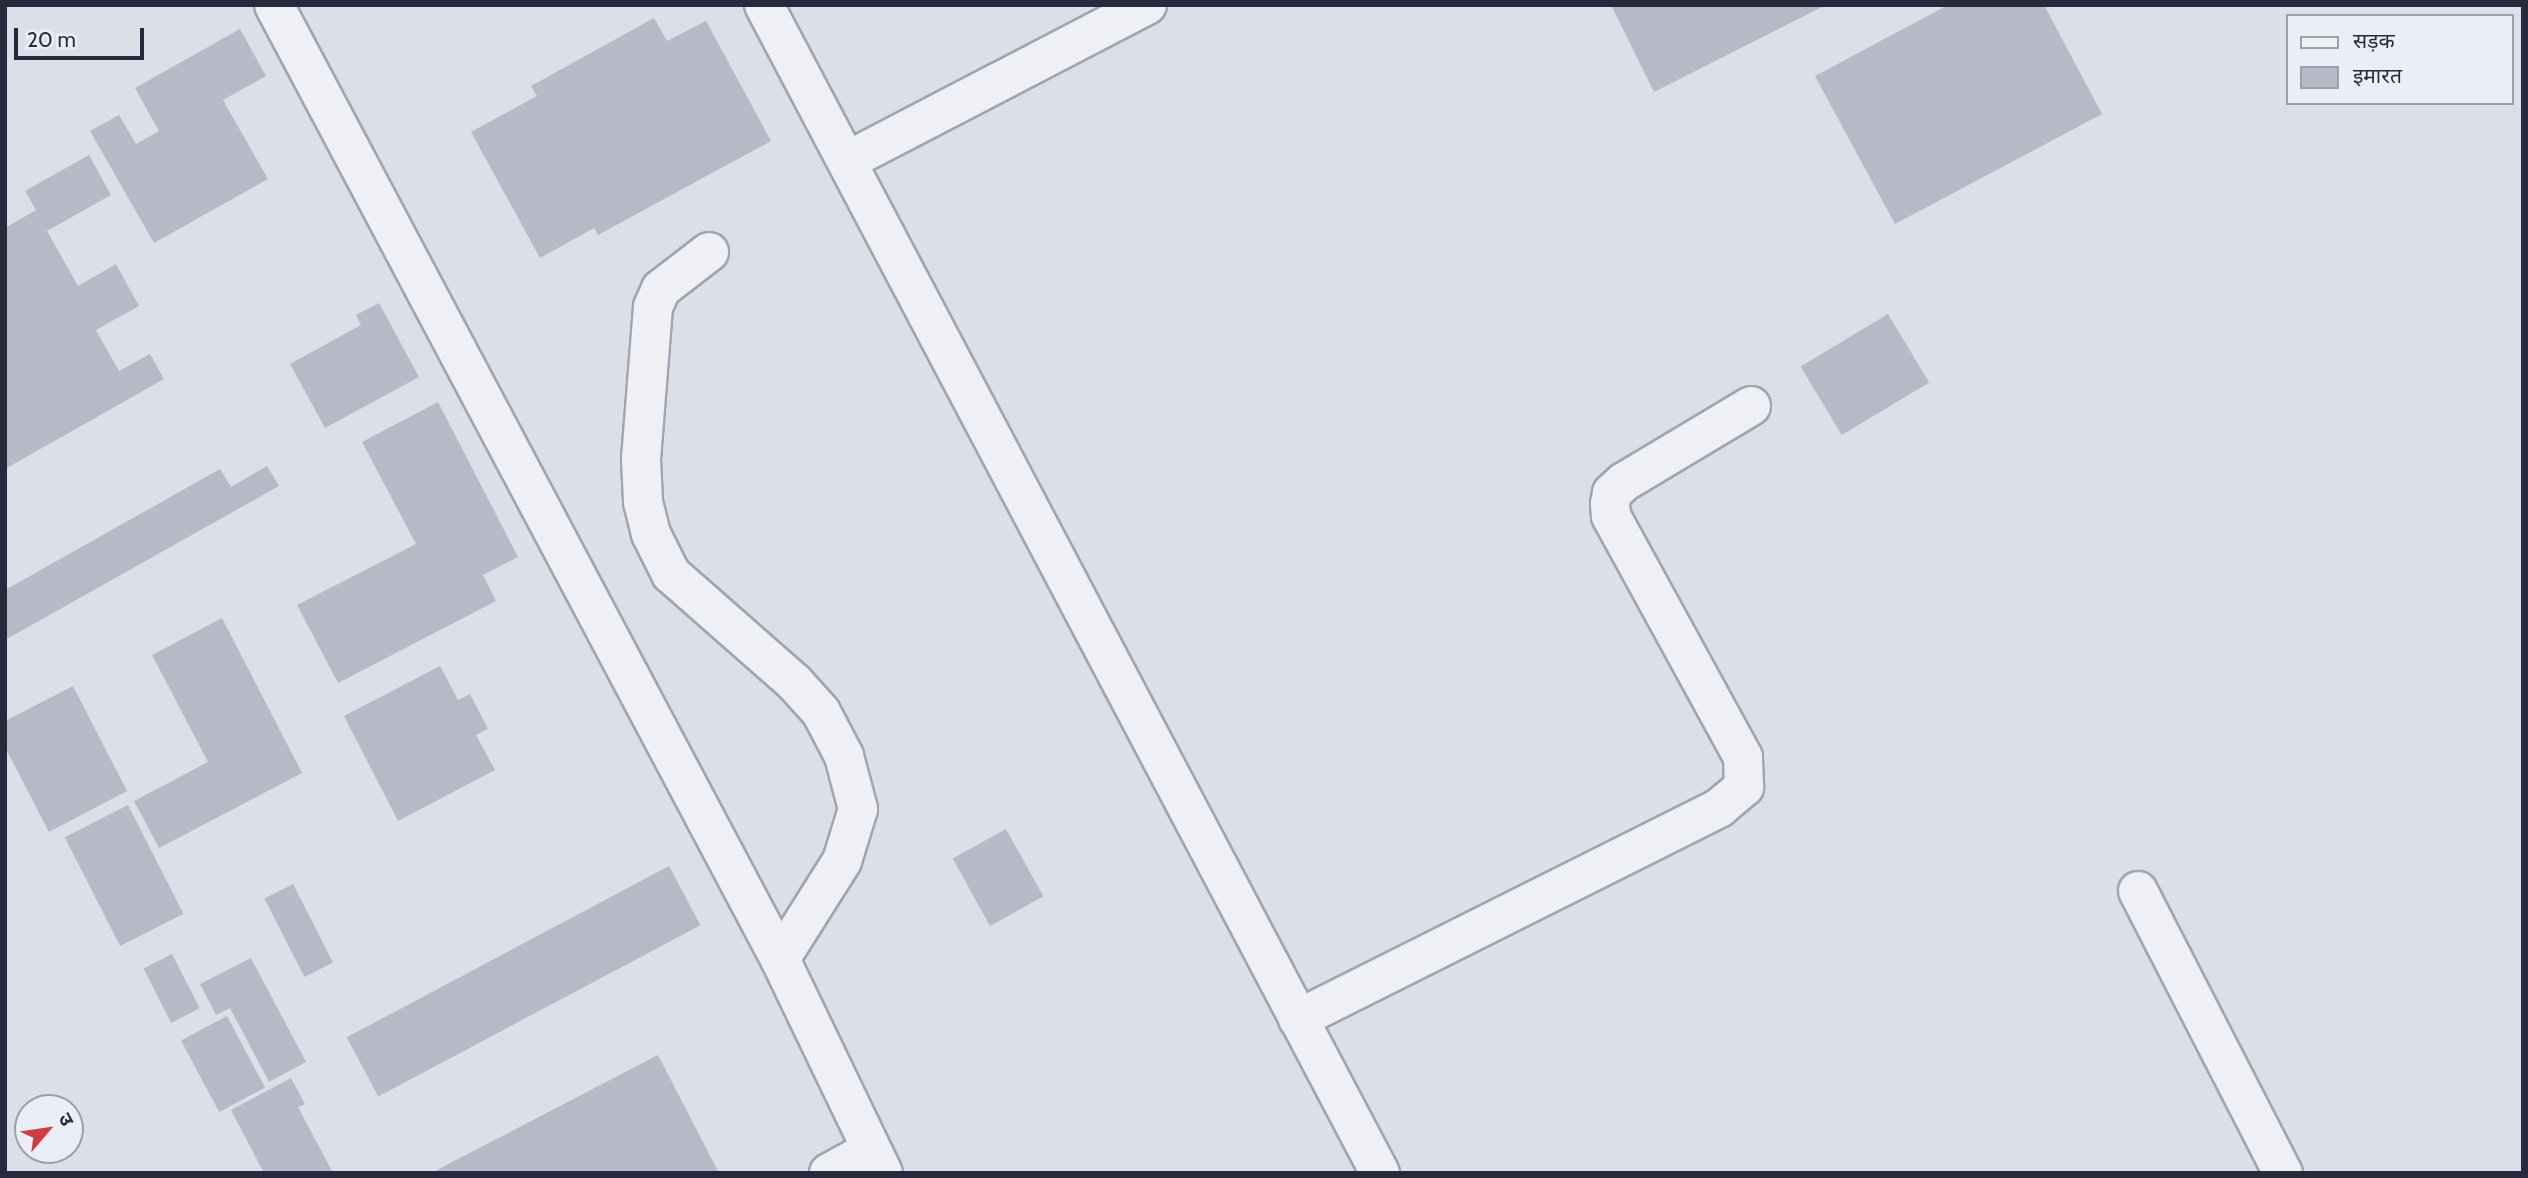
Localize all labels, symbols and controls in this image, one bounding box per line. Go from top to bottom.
scale bar [18,14,147,58]
legend [2286,14,2514,105]
text: 20 m [27,27,76,52]
text: सड़क [2353,28,2395,53]
text: इमारत [2353,63,2402,88]
north arrow [14,1094,84,1164]
text: उ [53,1109,79,1130]

